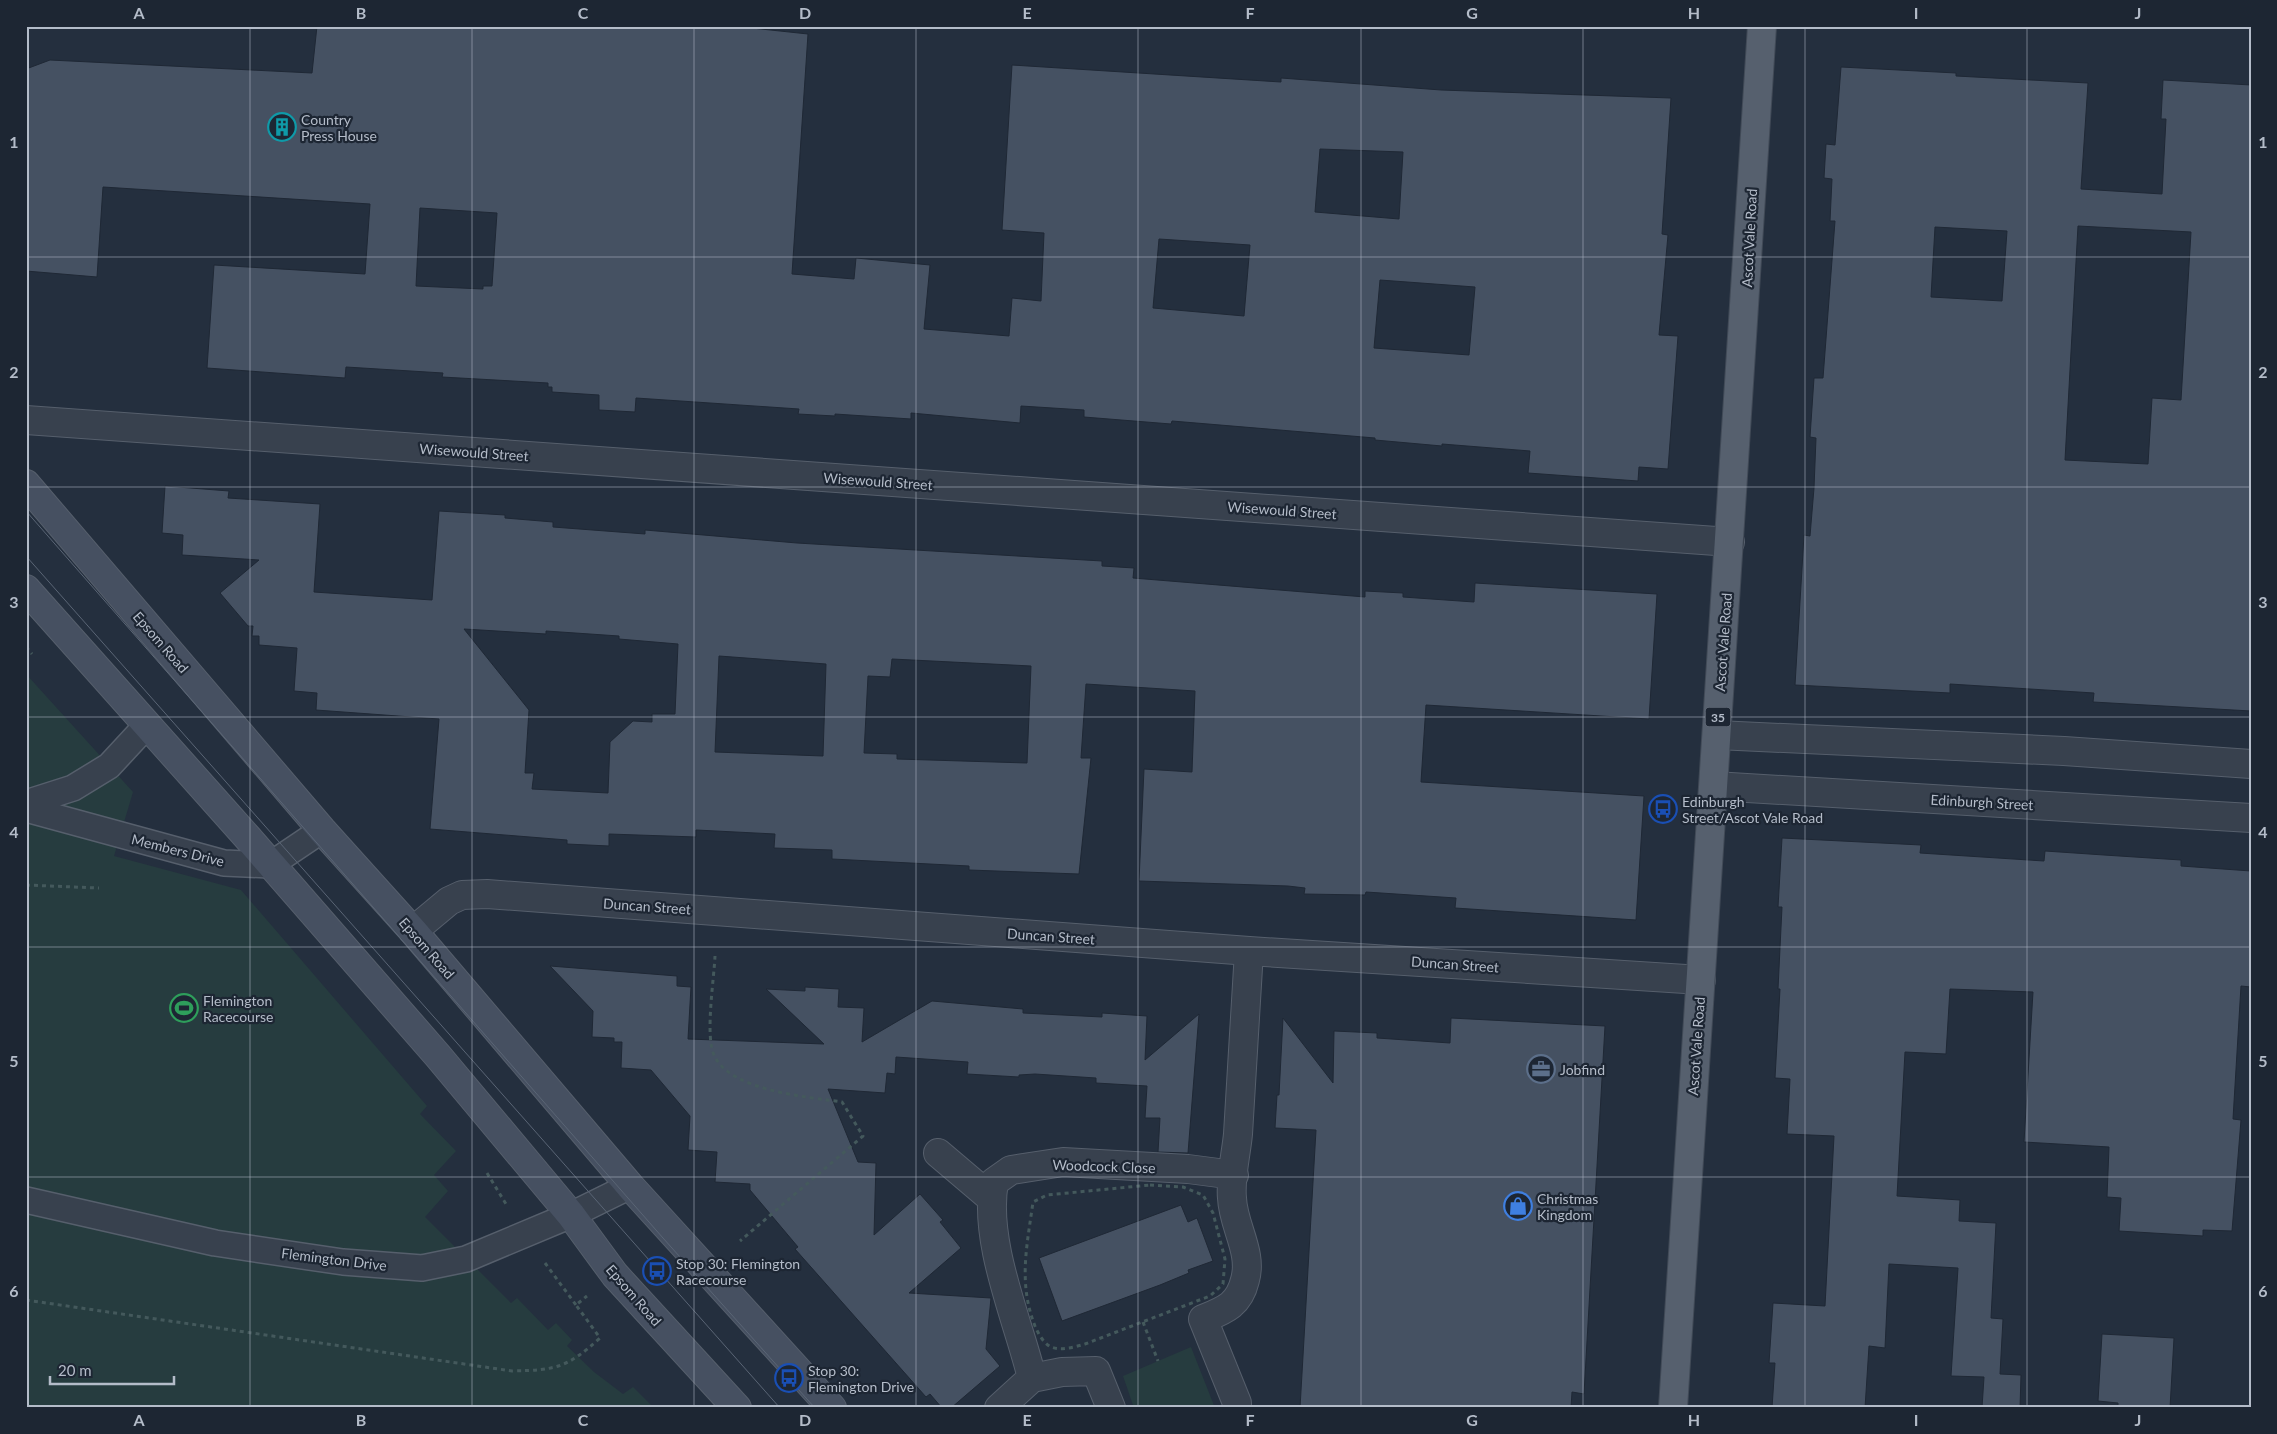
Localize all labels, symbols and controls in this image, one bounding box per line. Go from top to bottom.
text: A [132,3,145,22]
text: B [356,3,366,22]
text: C [578,3,589,22]
text: D [799,3,811,22]
text: E [1022,3,1032,22]
text: F [1245,3,1255,22]
text: G [1466,3,1478,22]
text: H [1688,3,1700,22]
text: I [1914,3,1918,22]
text: J [2135,3,2141,22]
place label: Country Press House [301,111,377,144]
building icon: Country Press House [267,112,297,142]
text: 1 [9,132,19,151]
text: 1 [2258,132,2268,151]
street label: Ascot Vale Road [1738,188,1760,288]
text: 2 [9,362,19,381]
text: 2 [2258,362,2268,381]
street label: Wisewould Street [419,440,529,464]
street label: Wisewould Street [823,469,933,493]
street label: Wisewould Street [1227,498,1337,522]
text: 3 [9,592,19,611]
street label: Ascot Vale Road [1711,592,1735,692]
text: 3 [2258,592,2268,611]
street label: Epsom Road [130,608,192,676]
road number: 35 [1706,708,1730,726]
street label: Edinburgh Street [1930,791,2034,813]
place label: Edinburgh Street/Ascot Vale Road [1682,793,1823,826]
bus stop icon: Edinburgh Street/Ascot Vale Road [1648,794,1678,824]
text: 4 [9,822,19,841]
text: 4 [2258,822,2268,841]
street label: Members Drive [130,830,226,870]
street label: Duncan Street [602,894,692,918]
street label: Epsom Road [396,914,458,982]
street label: Duncan Street [1006,924,1096,948]
street label: Duncan Street [1410,952,1500,976]
place label: Flemington Racecourse [203,992,273,1025]
sports icon: Flemington Racecourse [169,993,199,1023]
street label: Ascot Vale Road [1684,996,1708,1096]
text: 5 [9,1051,19,1070]
text: 5 [2258,1051,2268,1070]
office icon: Jobfind [1526,1054,1556,1084]
place label: Jobfind [1560,1061,1605,1078]
street label: Woodcock Close [1052,1156,1156,1176]
place label: Christmas Kingdom [1537,1190,1598,1223]
shop icon: Christmas Kingdom [1503,1191,1533,1221]
street label: Flemington Drive [280,1244,388,1274]
place label: Stop 30: Flemington Racecourse [676,1255,800,1288]
bus stop icon: Stop 30: Flemington Racecourse [642,1256,672,1286]
street label: Epsom Road [603,1261,665,1329]
text: 6 [9,1281,19,1300]
text: 6 [2258,1281,2268,1300]
scale bar [50,1354,174,1386]
text: 20 m [58,1361,92,1379]
place label: Stop 30: Flemington Drive [808,1362,914,1395]
bus stop icon: Stop 30: Flemington Drive [774,1363,804,1393]
text: A [132,1410,145,1429]
text: B [356,1410,366,1429]
text: C [578,1410,589,1429]
text: D [799,1410,811,1429]
text: E [1022,1410,1032,1429]
text: F [1245,1410,1255,1429]
text: G [1466,1410,1478,1429]
text: H [1688,1410,1700,1429]
text: I [1914,1410,1918,1429]
text: J [2135,1410,2141,1429]

